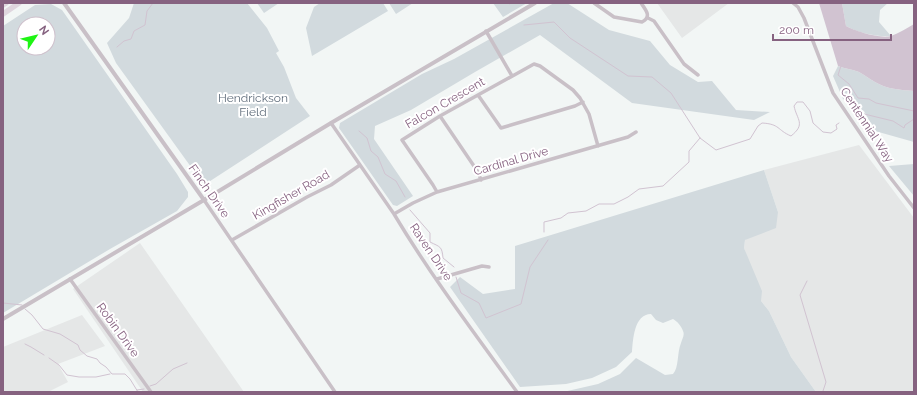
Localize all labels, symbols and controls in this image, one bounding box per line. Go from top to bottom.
north arrow [16,16,56,56]
scale bar [773,16,891,42]
text: N [36,23,52,38]
text: 200 m [779,23,814,37]
street label: Falcon Crescent [403,75,487,131]
street label: Centennial Way [838,85,897,166]
park label: Hendrickson Field [218,91,288,119]
street label: Cardinal Drive [472,144,550,178]
street label: Finch Drive [185,162,233,220]
street label: Kingfisher Road [250,167,332,223]
street label: Raven Drive [407,221,455,283]
street label: Robin Drive [94,300,142,360]

